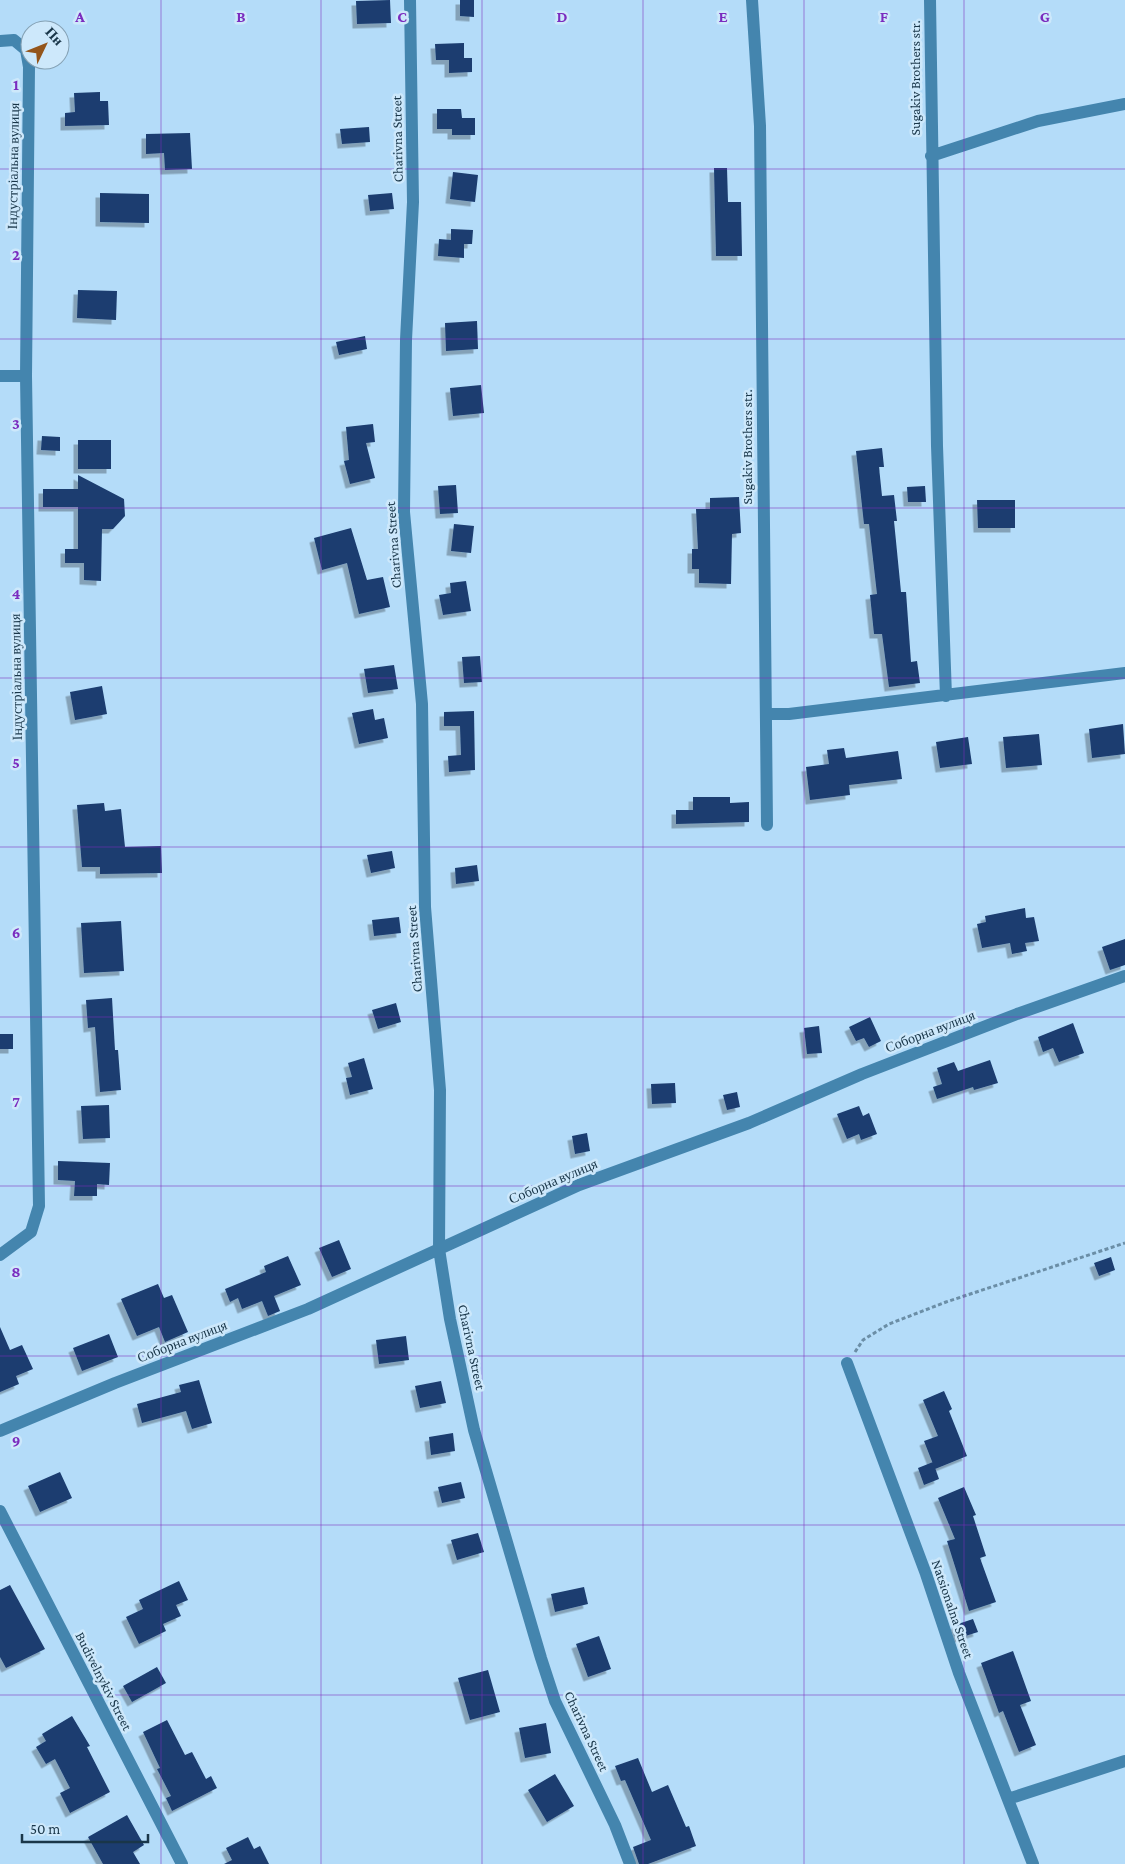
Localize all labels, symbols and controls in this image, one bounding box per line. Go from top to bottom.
text: A [74,8,85,25]
text: B [236,8,246,25]
text: C [397,8,407,25]
text: D [556,8,568,25]
text: E [718,8,728,25]
text: F [880,8,889,25]
text: G [1040,8,1050,25]
north arrow [20,20,70,70]
street label: Sugakiv Brothers str. [907,20,923,136]
text: Пн [42,24,67,49]
text: 1 [13,76,19,93]
street label: Charivna Street [388,95,406,183]
street label: Індустріальна вулиця [4,102,22,229]
text: 2 [12,246,20,263]
street label: Sugakiv Brothers str. [739,389,755,505]
text: 3 [12,415,20,432]
street label: Charivna Street [382,501,404,589]
text: 4 [12,585,21,602]
street label: Індустріальна вулиця [7,613,25,740]
text: 5 [12,754,20,771]
street label: Charivna Street [403,905,425,993]
text: 6 [12,924,20,941]
street label: Соборна вулиця [883,1006,978,1055]
text: 7 [12,1093,20,1110]
street label: Соборна вулиця [506,1155,600,1207]
text: 8 [11,1263,21,1280]
street label: Charivna Street [455,1303,489,1391]
street label: Соборна вулиця [135,1316,230,1365]
text: 9 [12,1432,20,1449]
street label: Natsionalna Street [929,1558,977,1661]
street label: Budivelnykiv Street [72,1629,136,1733]
street label: Charivna Street [561,1688,613,1774]
scale bar [22,1812,149,1844]
text: 50 m [30,1821,60,1837]

